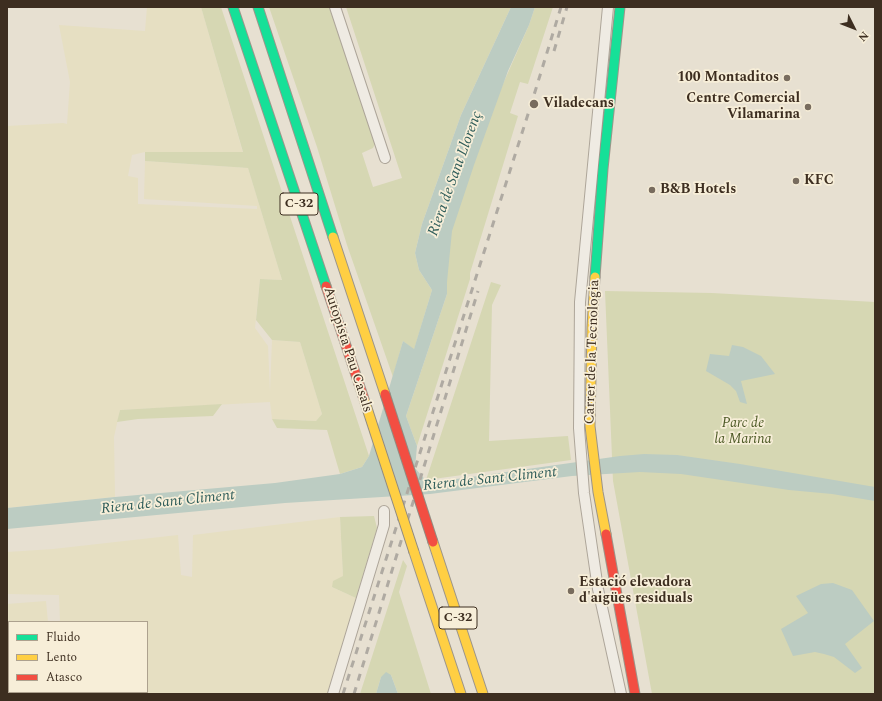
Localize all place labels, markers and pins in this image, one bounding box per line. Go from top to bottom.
place label: 100 Montaditos [677,70,779,86]
marker: 100 Montaditos [782,73,792,83]
place label: Centre Comercial Vilamarina [686,91,800,124]
place label: Viladecans [543,96,614,112]
marker: Viladecans [528,98,540,110]
marker: Centre Comercial Vilamarina [803,102,813,112]
place label: KFC [804,173,834,189]
marker: KFC [791,176,801,186]
place label: B&B Hotels [660,182,736,198]
marker: B&B Hotels [647,185,657,195]
place label: Estació elevadora d'aigües residuals [579,575,693,608]
marker: Estació elevadora d'aigües residuals [566,586,576,596]

